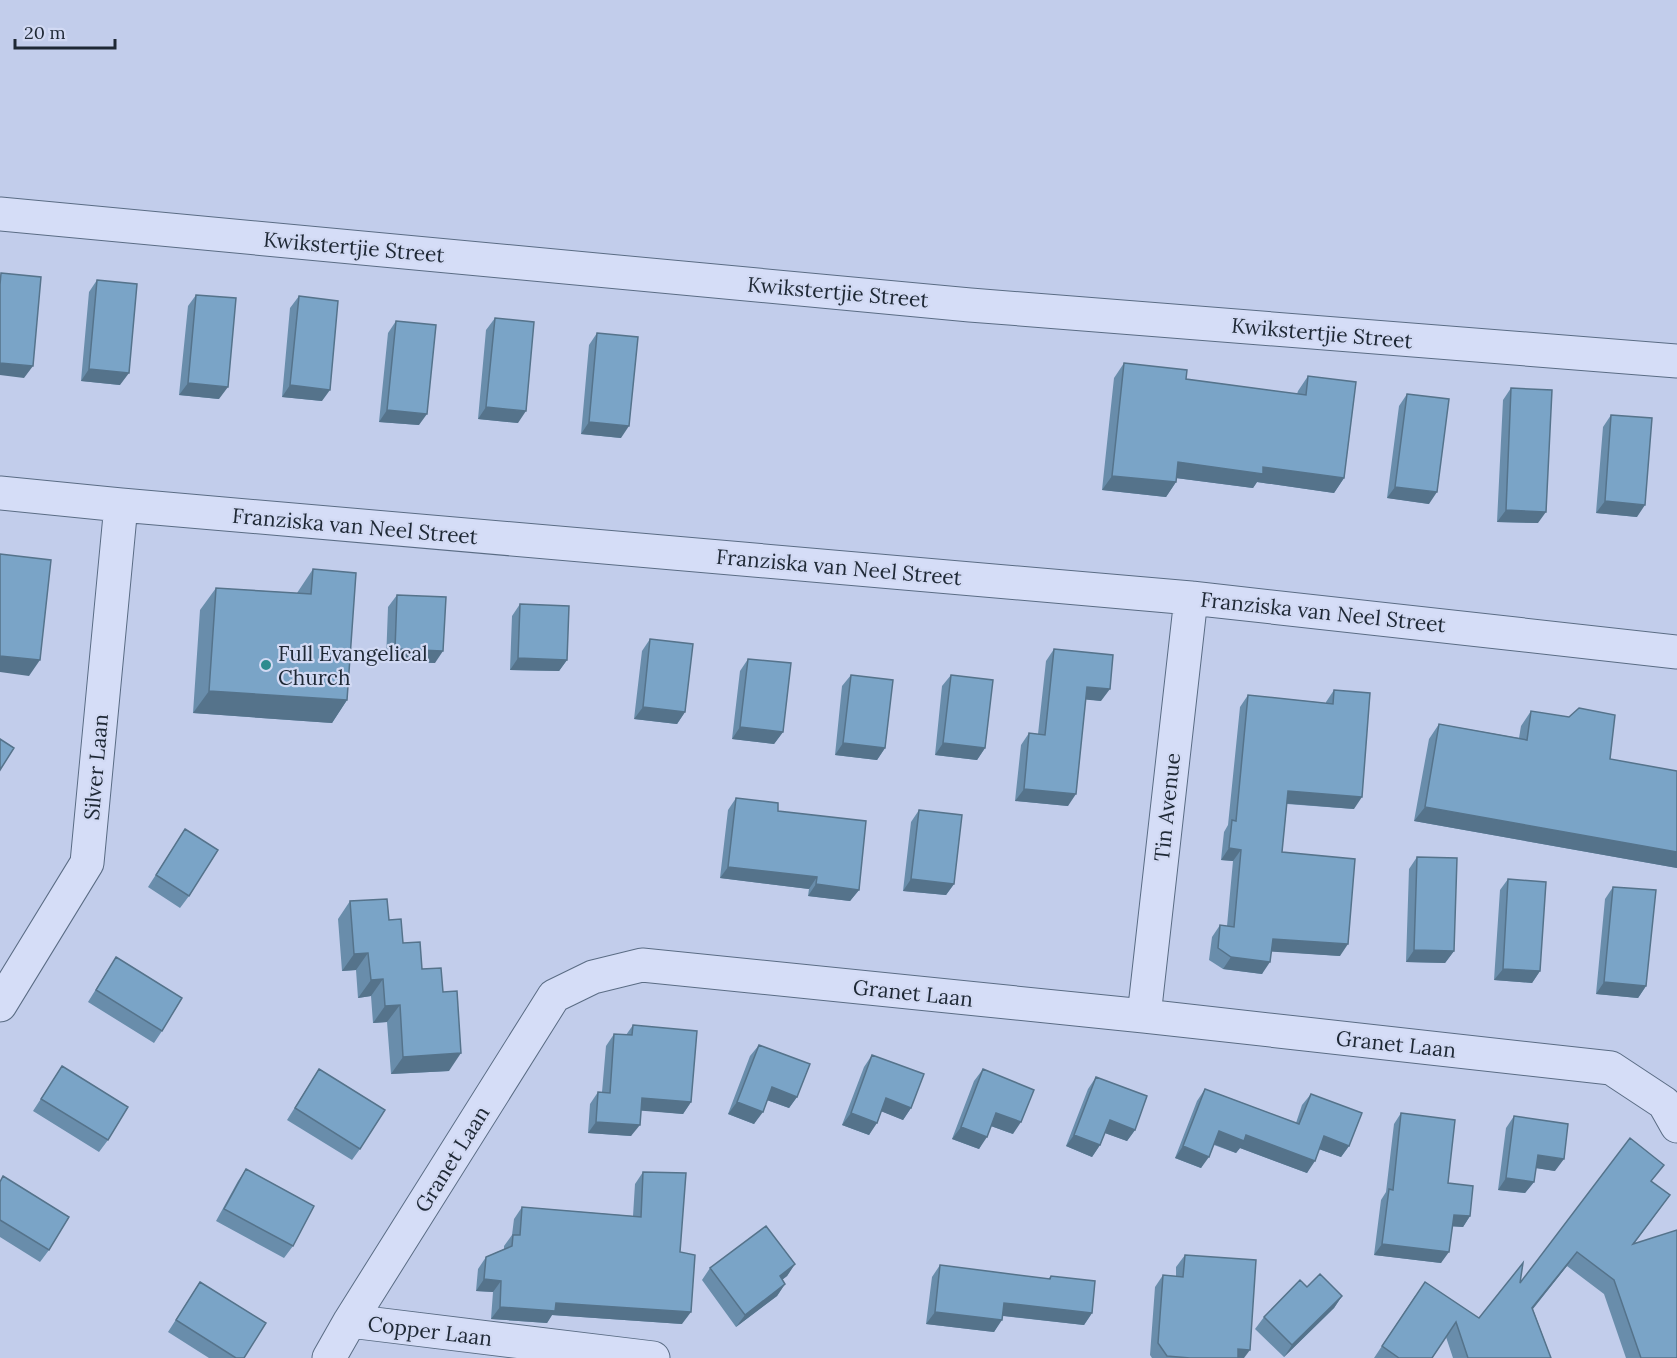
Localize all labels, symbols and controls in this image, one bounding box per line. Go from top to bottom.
scale bar [15,12,116,50]
text: 20 m [24,21,66,44]
street label: Kwikstertjie Street [262,226,447,268]
street label: Kwikstertjie Street [746,271,931,313]
street label: Kwikstertjie Street [1230,312,1415,354]
street label: Franziska van Neel Street [231,502,480,550]
street label: Franziska van Neel Street [715,543,964,591]
street label: Franziska van Neel Street [1199,586,1448,638]
place label: Full Evangelical Church [278,640,428,691]
marker: Full Evangelical Church [259,658,273,672]
street label: Silver Laan [78,712,114,821]
street label: Tin Avenue [1148,751,1186,863]
street label: Granet Laan [852,973,975,1013]
street label: Granet Laan [1335,1024,1458,1064]
street label: Granet Laan [409,1101,495,1217]
street label: Copper Laan [366,1310,494,1352]

